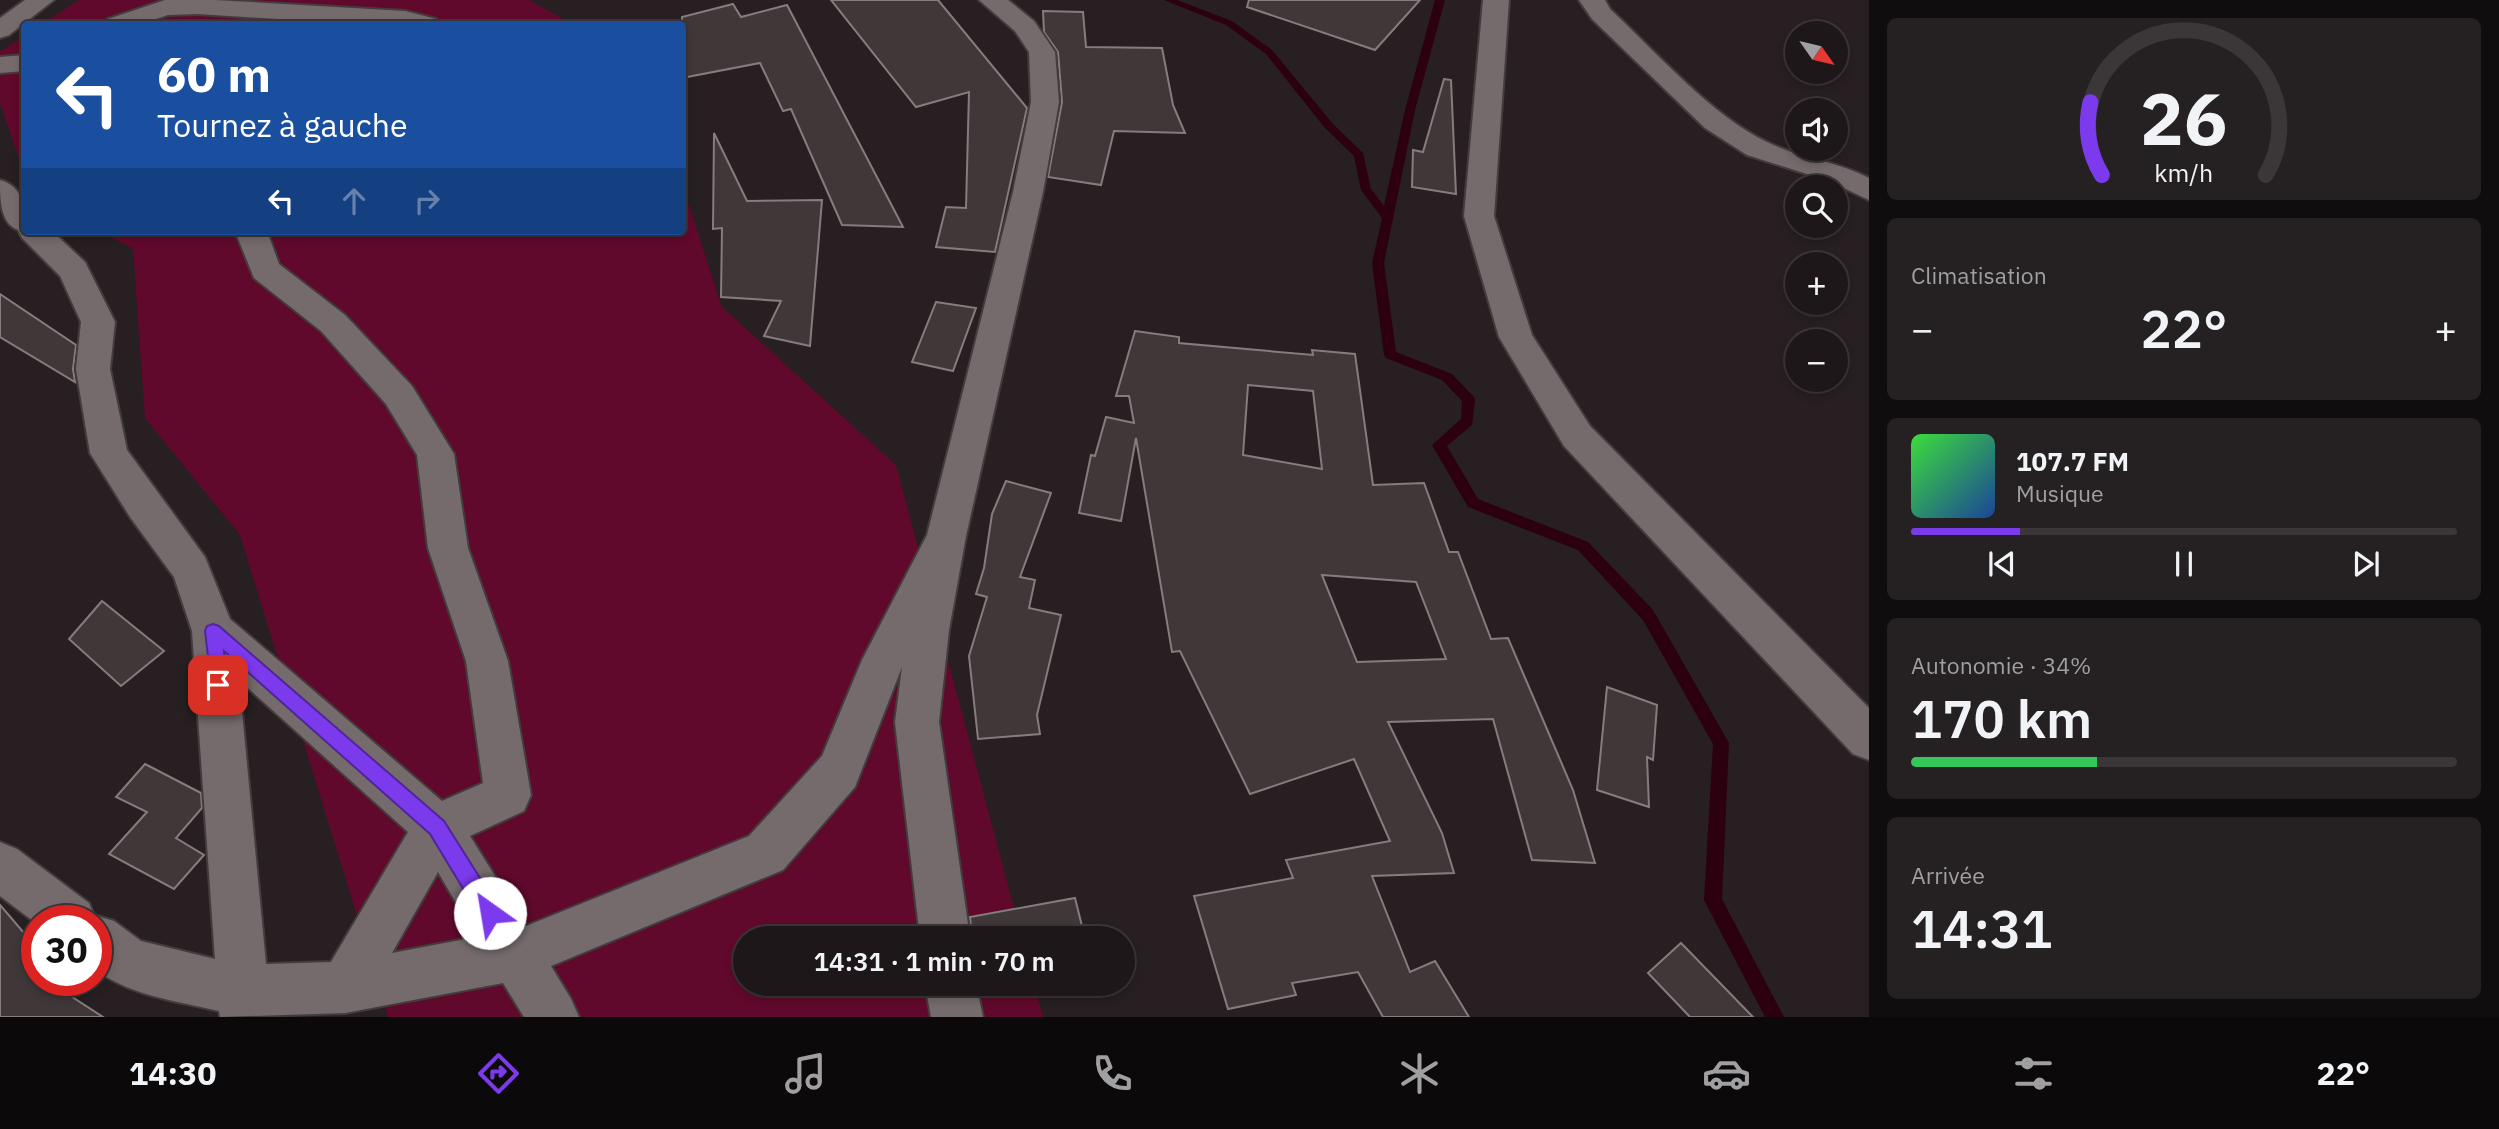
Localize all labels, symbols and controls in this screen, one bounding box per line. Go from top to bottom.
north arrow [1785,21,1848,84]
map controls [1785,21,1848,392]
text: 60 m [157,42,271,105]
icon: left [42,49,133,140]
text: 26 [2140,70,2228,165]
button: sound [1785,98,1848,161]
text: Tournez à gauche [157,104,408,146]
text: km/h [2155,156,2213,189]
button: search [1785,175,1848,238]
icon: left [262,182,300,220]
icon: ahead [335,182,373,220]
icon: right [408,182,446,220]
button: + [1785,252,1848,315]
text: Climatisation [1911,260,2047,290]
text: 22° [2141,295,2227,362]
text: − [1911,304,1934,353]
text: + [2434,304,2457,353]
button: − [1785,329,1848,392]
text: 107.7 FM [2016,444,2129,478]
text: Musique [2016,478,2104,508]
icon: previous [1983,545,2021,583]
icon: pause [2165,545,2203,583]
icon: next [2347,545,2385,583]
text: Autonomie · 34% [1911,650,2091,680]
pin [188,655,248,715]
icon: arrive [199,666,237,704]
text: 170 km [1911,685,2092,752]
text: Arrivée [1911,860,1985,890]
position arrow [453,876,527,950]
text: 14:31 [1911,895,2052,962]
speed limit sign: 30 [21,905,112,996]
text: 14:31 · 1 min · 70 m [813,944,1055,978]
icon: directions [474,1049,523,1098]
icon: music [781,1049,830,1098]
icon: phone [1088,1049,1137,1098]
icon: climate [1395,1049,1444,1098]
icon: car [1702,1049,1751,1098]
icon: filters [2009,1049,2058,1098]
text: 14:30 [129,1052,216,1094]
text: 22° [2316,1052,2370,1094]

